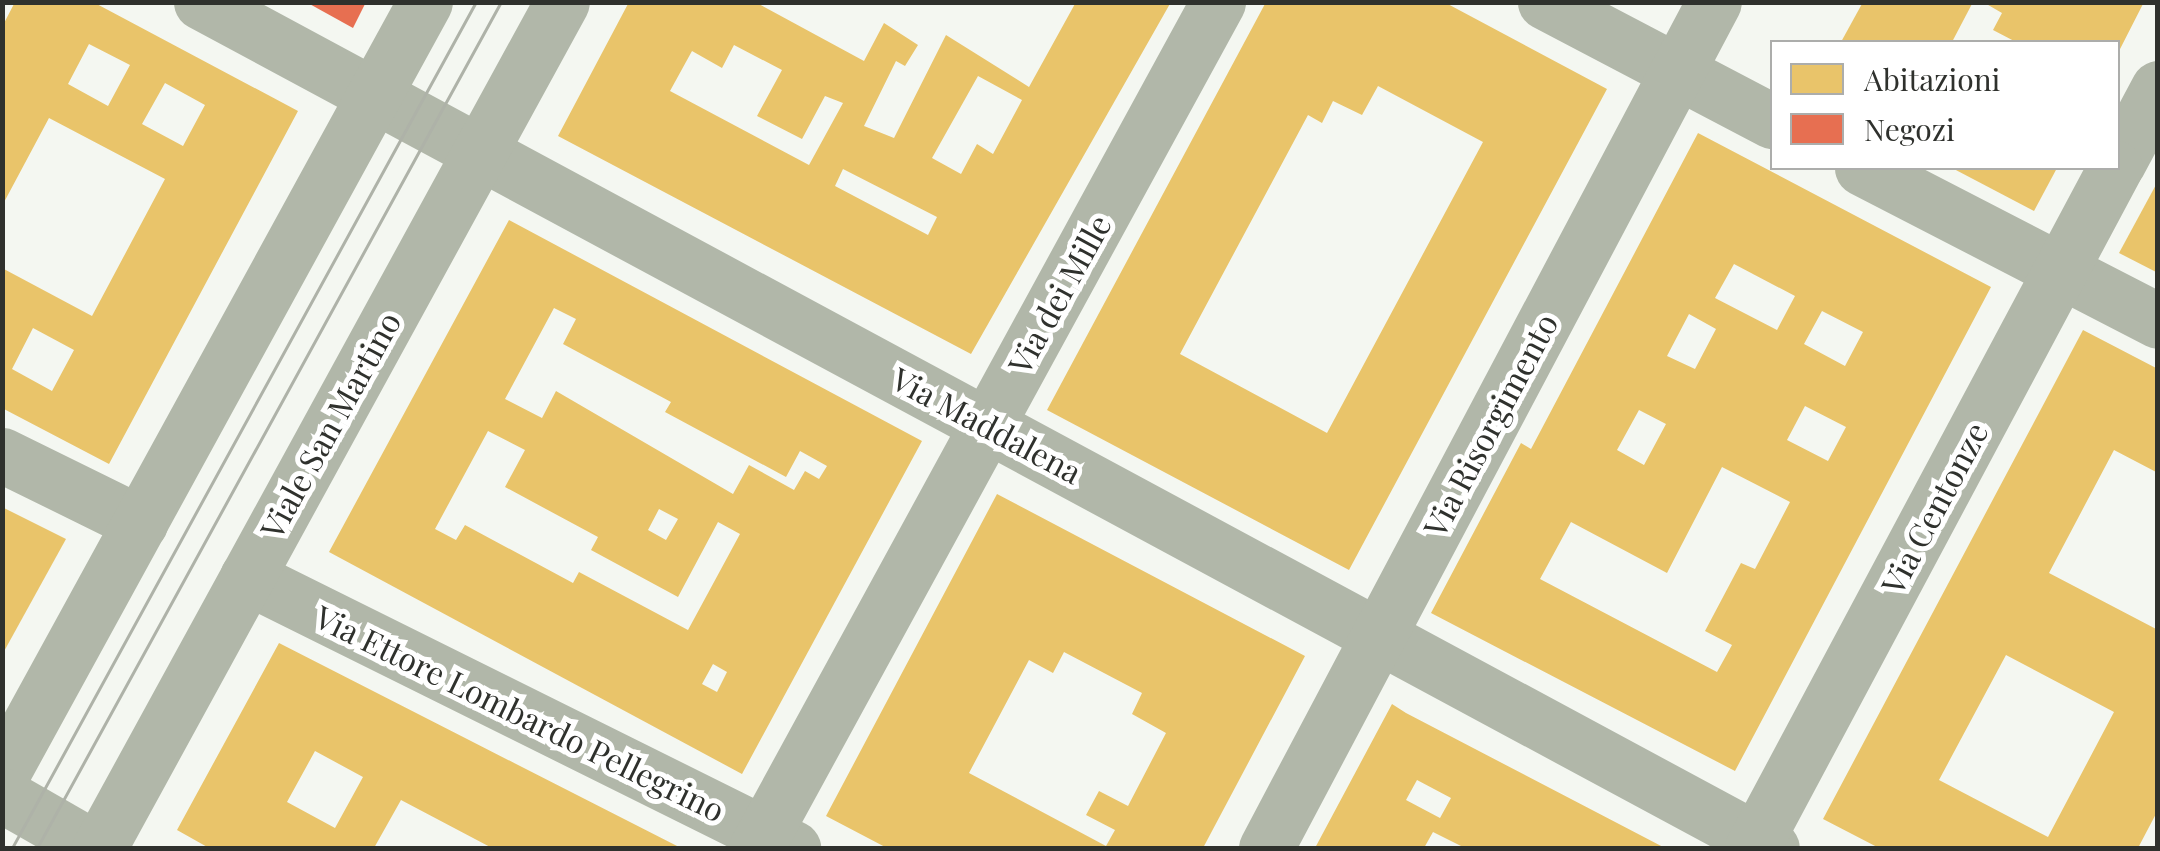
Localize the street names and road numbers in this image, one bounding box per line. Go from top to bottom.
street label: Via dei Mille [1000,208,1118,380]
street label: Viale San Martino [252,305,408,545]
street label: Via Risorgimento [1415,307,1565,543]
street label: Via Maddalena [886,359,1088,491]
street label: Via Centonze [1873,415,1995,601]
street label: Via Ettore Lombardo Pellegrino [309,597,731,829]

